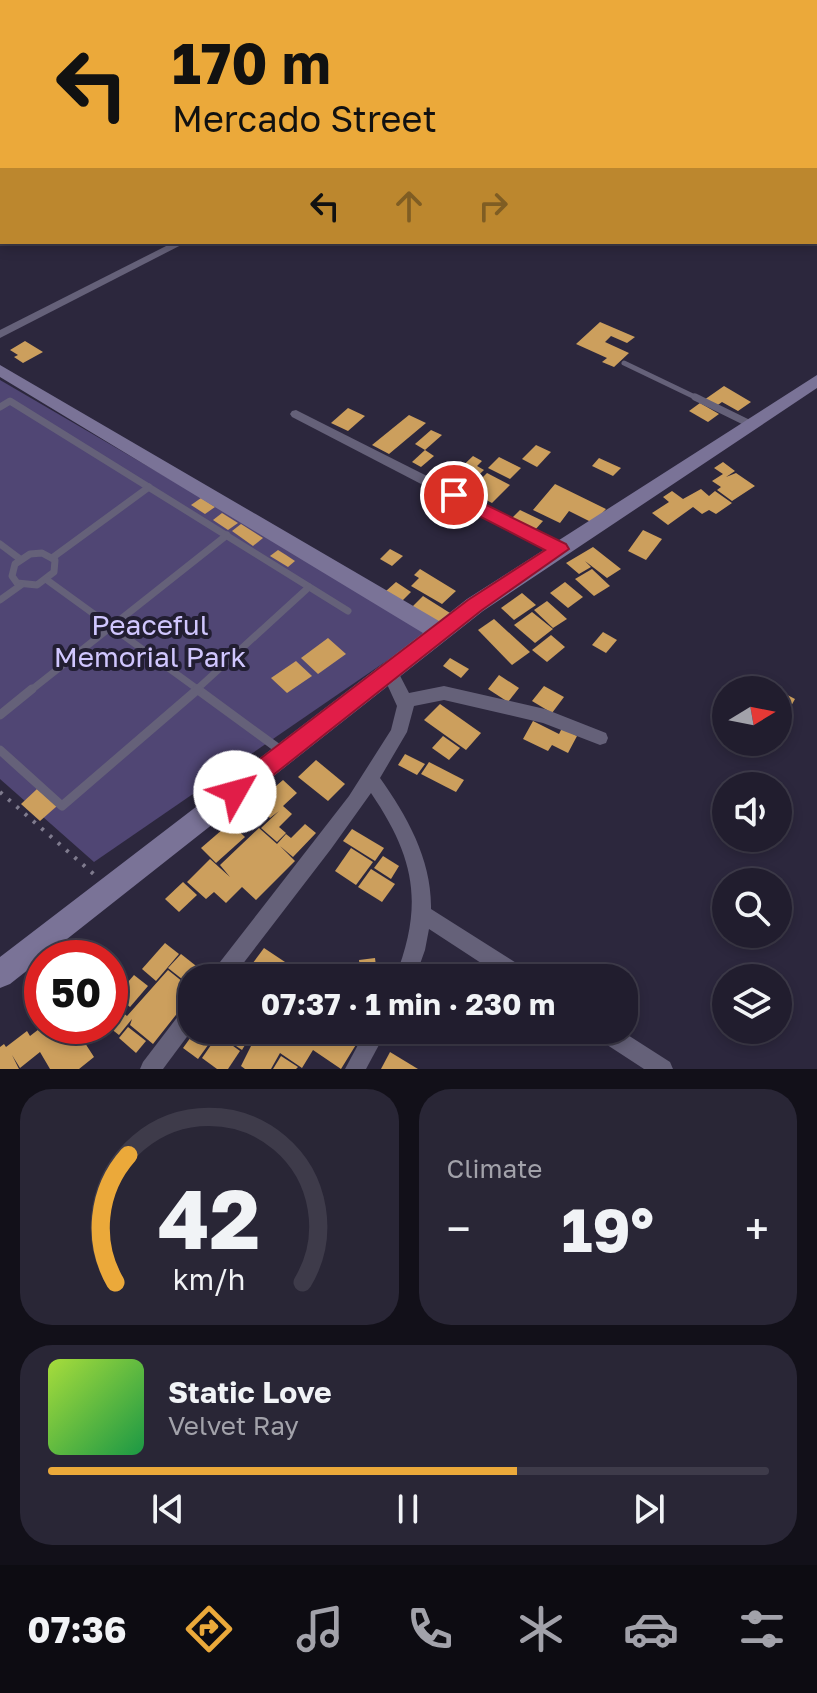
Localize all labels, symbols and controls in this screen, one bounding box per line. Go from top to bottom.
text: 170 m [172,29,331,96]
icon: left [40,32,144,136]
text: Mercado Street [172,97,437,140]
icon: left [303,184,347,228]
icon: ahead [387,184,431,228]
icon: right [471,184,515,228]
pin [420,461,488,529]
icon: arrive [432,473,476,517]
park label: Peaceful Memorial Park [54,608,247,673]
north arrow [712,676,792,756]
map controls [712,676,792,1044]
position arrow [193,750,277,834]
button: sound [712,772,792,852]
button: search [712,868,792,948]
speed limit sign: 50 [24,940,128,1044]
button: layers [712,964,792,1044]
text: 07:37 · 1 min · 230 m [261,986,555,1022]
text: Climate [447,1153,542,1184]
text: 42 [158,1167,261,1267]
text: 19° [562,1193,654,1265]
text: − [447,1202,471,1255]
text: + [745,1202,769,1255]
text: km/h [173,1262,246,1296]
text: Static Love [168,1374,332,1410]
text: Velvet Ray [168,1410,299,1441]
icon: previous [146,1487,190,1531]
icon: pause [386,1487,430,1531]
icon: next [627,1487,671,1531]
icon: directions [181,1601,237,1657]
icon: music [292,1601,348,1657]
icon: phone [402,1601,458,1657]
icon: climate [513,1601,569,1657]
icon: car [623,1601,679,1657]
icon: filters [734,1601,790,1657]
text: 07:36 [27,1608,127,1651]

